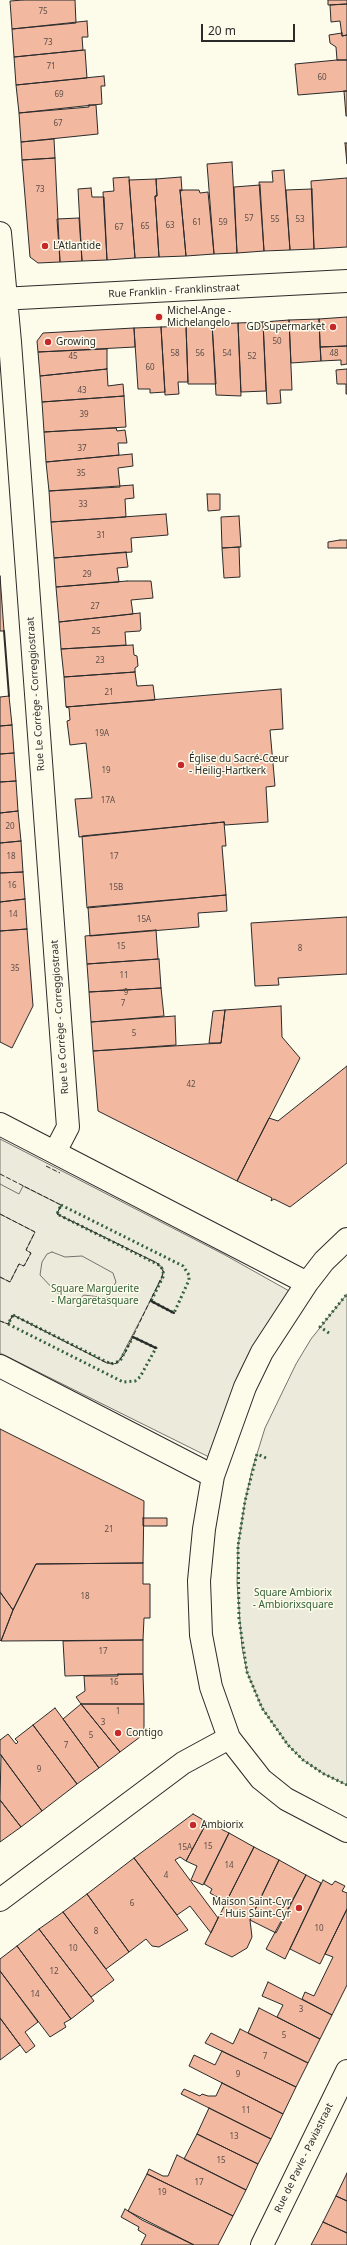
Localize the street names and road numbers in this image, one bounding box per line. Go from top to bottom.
street label: Rue Franklin - Franklinstraat [108,282,240,300]
street label: Rue Le Corrège - Correggiostraat [25,616,47,772]
street label: Rue Le Corrège - Correggiostraat [49,939,71,1095]
street label: Rue de Pavie - Paviastraat [272,2101,336,2215]

